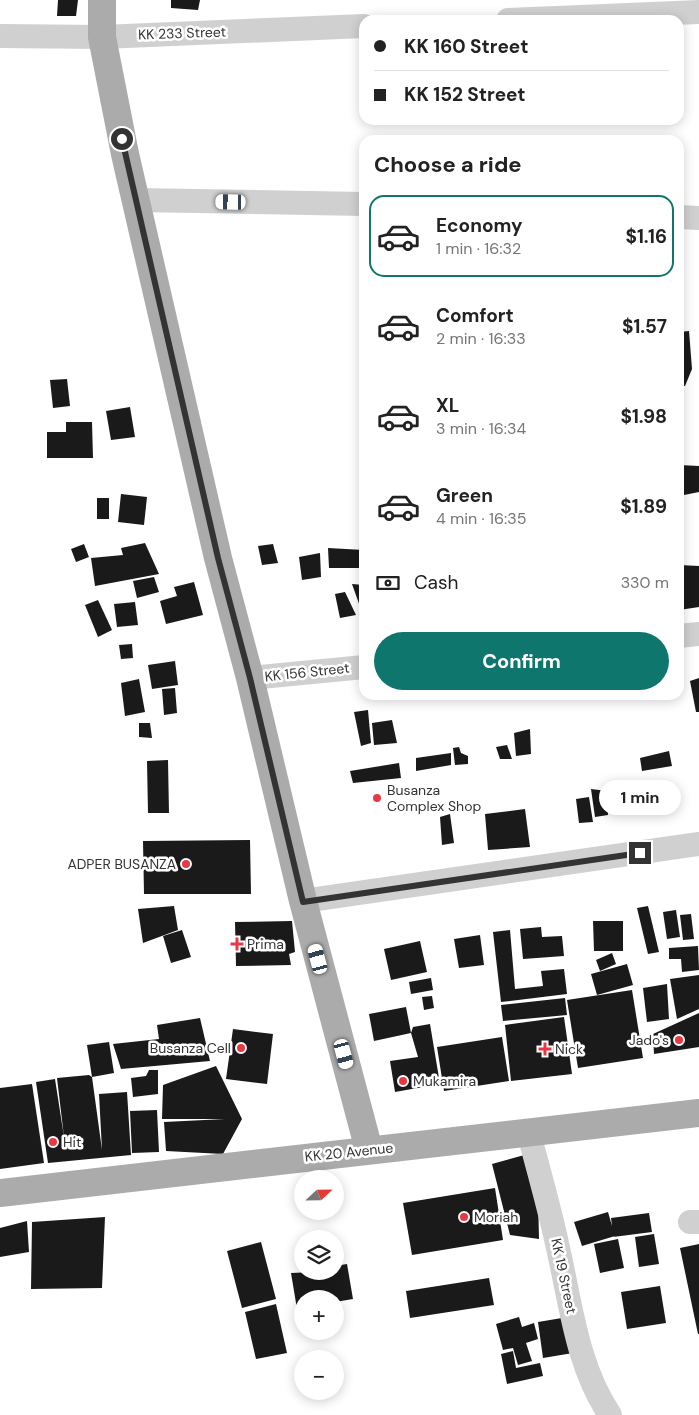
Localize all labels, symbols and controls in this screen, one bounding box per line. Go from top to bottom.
street label: KK 233 Street [138,22,226,44]
text: KK 160 Street [404,34,528,59]
text: KK 152 Street [404,82,526,107]
route start [111,128,133,150]
text: Choose a ride [374,150,522,179]
car [215,194,246,210]
text: Economy [436,213,523,238]
icon: car [376,214,421,259]
text: $1.16 [625,224,667,249]
text: 1 min · 16:32 [436,238,521,259]
text: Comfort [436,303,514,328]
icon: car [376,304,421,349]
text: $1.57 [622,314,667,339]
text: 2 min · 16:33 [436,328,526,349]
text: XL [436,393,459,418]
icon: car [376,394,421,439]
text: $1.98 [620,404,667,429]
text: 3 min · 16:34 [436,418,526,439]
text: Green [436,483,493,508]
icon: car [376,484,421,529]
text: $1.89 [620,494,667,519]
text: 4 min · 16:35 [436,508,526,529]
icon: cash [374,569,402,597]
text: Cash [414,570,458,595]
text: 330 m [621,572,669,593]
button: Confirm [374,632,669,690]
street label: KK 156 Street [264,659,350,685]
callout: 1 min [599,780,681,816]
place label: Busanza Complex Shop [387,781,481,815]
text: 1 min [621,787,659,808]
marker: Busanza Complex Shop [371,792,383,804]
route end [629,842,651,864]
place label: ADPER BUSANZA [67,855,176,873]
marker: ADPER BUSANZA [180,858,192,870]
place label: Prima [247,935,284,953]
marker: Prima [231,938,243,950]
car [306,943,329,975]
place label: Jado's [629,1031,669,1049]
marker: Jado's [673,1034,685,1046]
car [332,1038,355,1070]
place label: Busanza Cell [150,1039,231,1057]
place label: Nick [555,1040,583,1058]
marker: Busanza Cell [235,1042,247,1054]
marker: Nick [539,1043,551,1055]
place label: Mukamira [413,1072,476,1090]
marker: Mukamira [397,1075,409,1087]
place label: Hit [63,1133,81,1151]
marker: Hit [47,1136,59,1148]
street label: KK 20 Avenue [304,1138,394,1166]
north arrow [294,1170,344,1220]
map controls [294,1170,344,1400]
place label: Moriah [474,1208,518,1226]
marker: Moriah [458,1211,470,1223]
button: layers [294,1230,344,1280]
street label: KK 19 Street [547,1237,581,1315]
button: + [294,1290,344,1340]
button: − [294,1350,344,1400]

